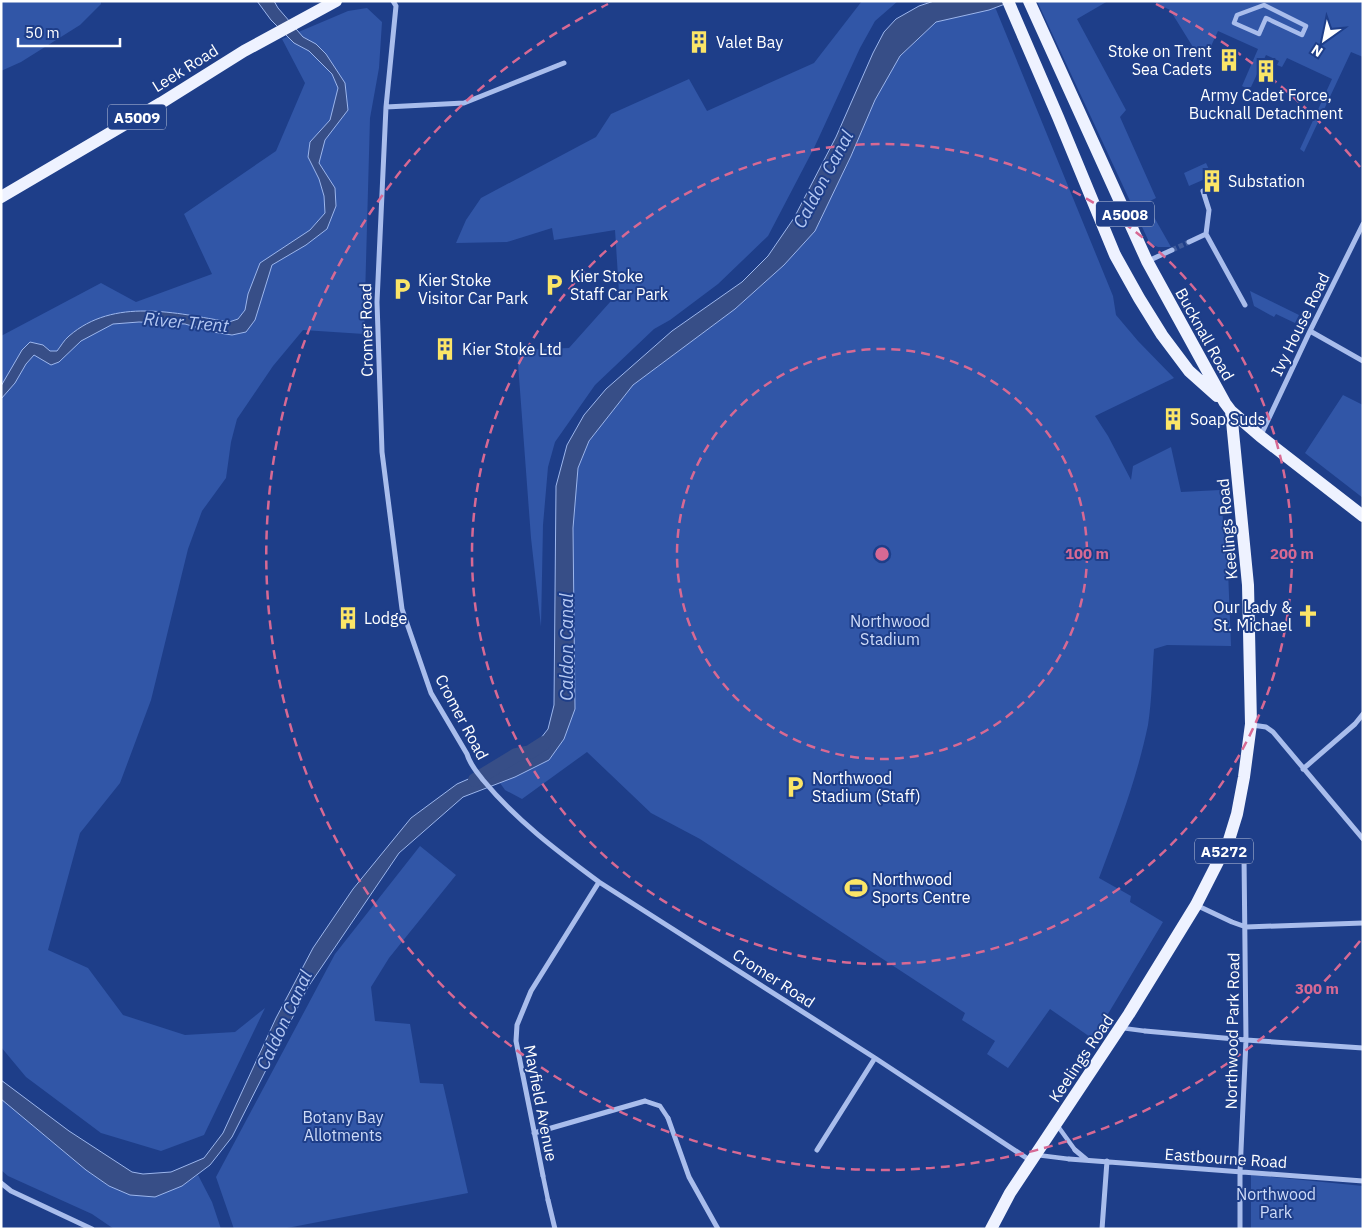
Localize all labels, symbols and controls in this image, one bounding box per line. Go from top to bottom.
scale bar [18,15,120,47]
north arrow [1299,15,1349,65]
text: 50 m [25,23,60,42]
building icon: Valet Bay [686,29,712,55]
place label: Valet Bay [716,32,783,52]
street label: Leek Road [148,40,222,96]
place label: Stoke on Trent Sea Cadets [1108,41,1212,79]
text: N [1308,41,1326,61]
building icon: Stoke on Trent Sea Cadets [1216,47,1242,73]
building icon: Army Cadet Force, Bucknall Detachment [1253,58,1279,84]
place label: Army Cadet Force, Bucknall Detachment [1189,85,1343,123]
road number: A5009 [108,104,166,130]
water label: Caldon Canal [788,126,858,232]
building icon: Substation [1199,168,1225,194]
place label: Substation [1228,171,1305,191]
road number: A5008 [1096,202,1154,226]
place label: Kier Stoke Staff Car Park [570,266,669,304]
street label: Ivy House Road [1266,269,1334,379]
place label: Kier Stoke Visitor Car Park [418,270,529,308]
parking icon: Kier Stoke Staff Car Park [541,272,567,298]
parking icon: Kier Stoke Visitor Car Park [389,276,415,302]
street label: Cromer Road [355,283,377,377]
street label: Bucknall Road [1171,284,1239,384]
water label: River Trent [142,307,231,337]
building icon: Kier Stoke Ltd [432,336,458,362]
place label: Kier Stoke Ltd [462,339,562,359]
building icon: Soap Suds [1160,406,1186,432]
place label: Soap Suds [1190,409,1265,429]
street label: Keelings Road [1213,478,1241,580]
text: 100 m [1065,544,1109,563]
text: 200 m [1270,544,1314,563]
centre of rings [873,545,891,563]
water label: Caldon Canal [555,593,578,701]
place label: Our Lady & St. Michael [1213,597,1292,635]
church icon: Our Lady & St. Michael [1295,603,1321,629]
building icon: Lodge [335,605,361,631]
place label: Lodge [364,608,407,628]
park label: Northwood Stadium [850,611,930,649]
street label: Cromer Road [431,671,493,763]
place label: Northwood Stadium (Staff) [812,768,921,806]
parking icon: Northwood Stadium (Staff) [782,774,808,800]
road number: A5272 [1195,838,1253,864]
place label: Northwood Sports Centre [872,869,971,907]
sports icon: Northwood Sports Centre [843,875,869,901]
street label: Cromer Road [729,944,819,1012]
street label: Northwood Park Road [1221,952,1243,1110]
water label: Caldon Canal [251,966,317,1073]
text: 300 m [1295,979,1339,998]
street label: Keelings Road [1044,1010,1118,1106]
street label: Mayfield Avenue [520,1043,562,1163]
park label: Botany Bay Allotments [302,1107,384,1145]
street label: Eastbourne Road [1164,1144,1288,1172]
park label: Northwood Park [1236,1184,1316,1222]

